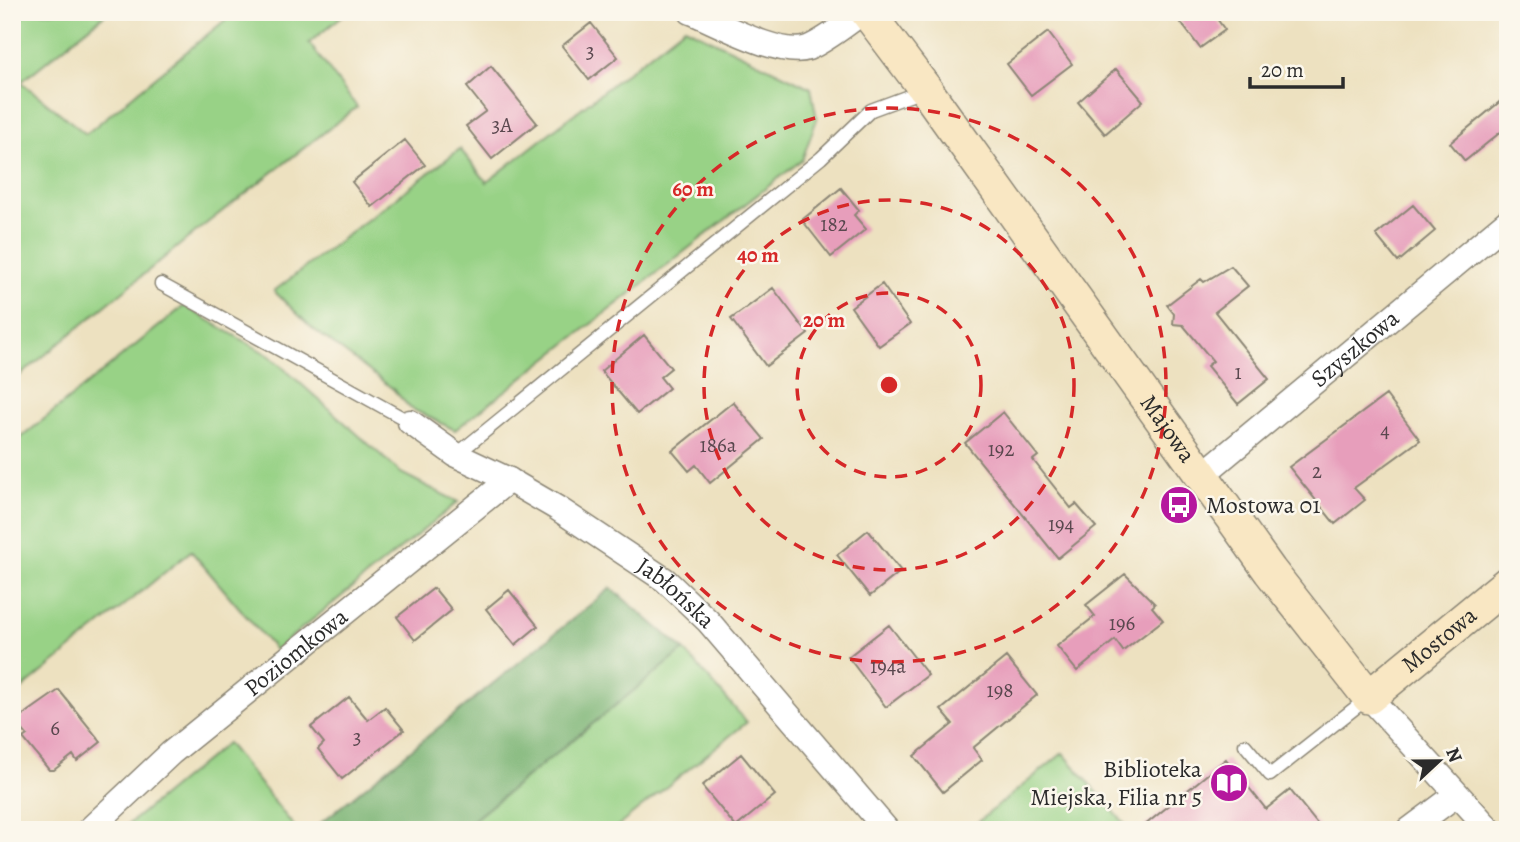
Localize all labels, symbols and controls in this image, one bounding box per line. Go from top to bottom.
house number: 3 [586,37,594,65]
scale bar [1250,46,1343,90]
text: 20 m [1261,56,1304,84]
house number: 3A [492,111,513,139]
text: 60 m [672,175,714,203]
house number: 182 [820,210,848,238]
text: 40 m [737,241,779,269]
street label: Szyszkowa [1304,302,1406,394]
text: 20 m [803,306,845,334]
house number: 1 [1234,358,1242,386]
centre of rings [877,373,901,397]
street label: Majowa [1133,388,1204,470]
house number: 4 [1380,416,1390,444]
house number: 186a [700,431,737,459]
house number: 192 [988,435,1014,463]
house number: 2 [1312,457,1322,485]
bus stop icon: Mostowa 01 [1158,484,1200,526]
place label: Mostowa 01 [1206,489,1320,521]
house number: 194 [1048,510,1074,538]
street label: Jabłońska [630,550,723,636]
street label: Mostowa [1395,599,1484,680]
street label: Poziomkowa [237,600,355,704]
house number: 196 [1109,609,1136,637]
house number: 194a [870,652,906,680]
house number: 198 [987,676,1013,704]
house number: 6 [50,714,60,742]
house number: 3 [353,723,361,751]
north arrow [1404,726,1474,796]
text: N [1439,744,1469,766]
place label: Biblioteka Miejska, Filia nr 5 [1030,753,1203,813]
library icon: Biblioteka Miejska, Filia nr 5 [1208,762,1250,804]

